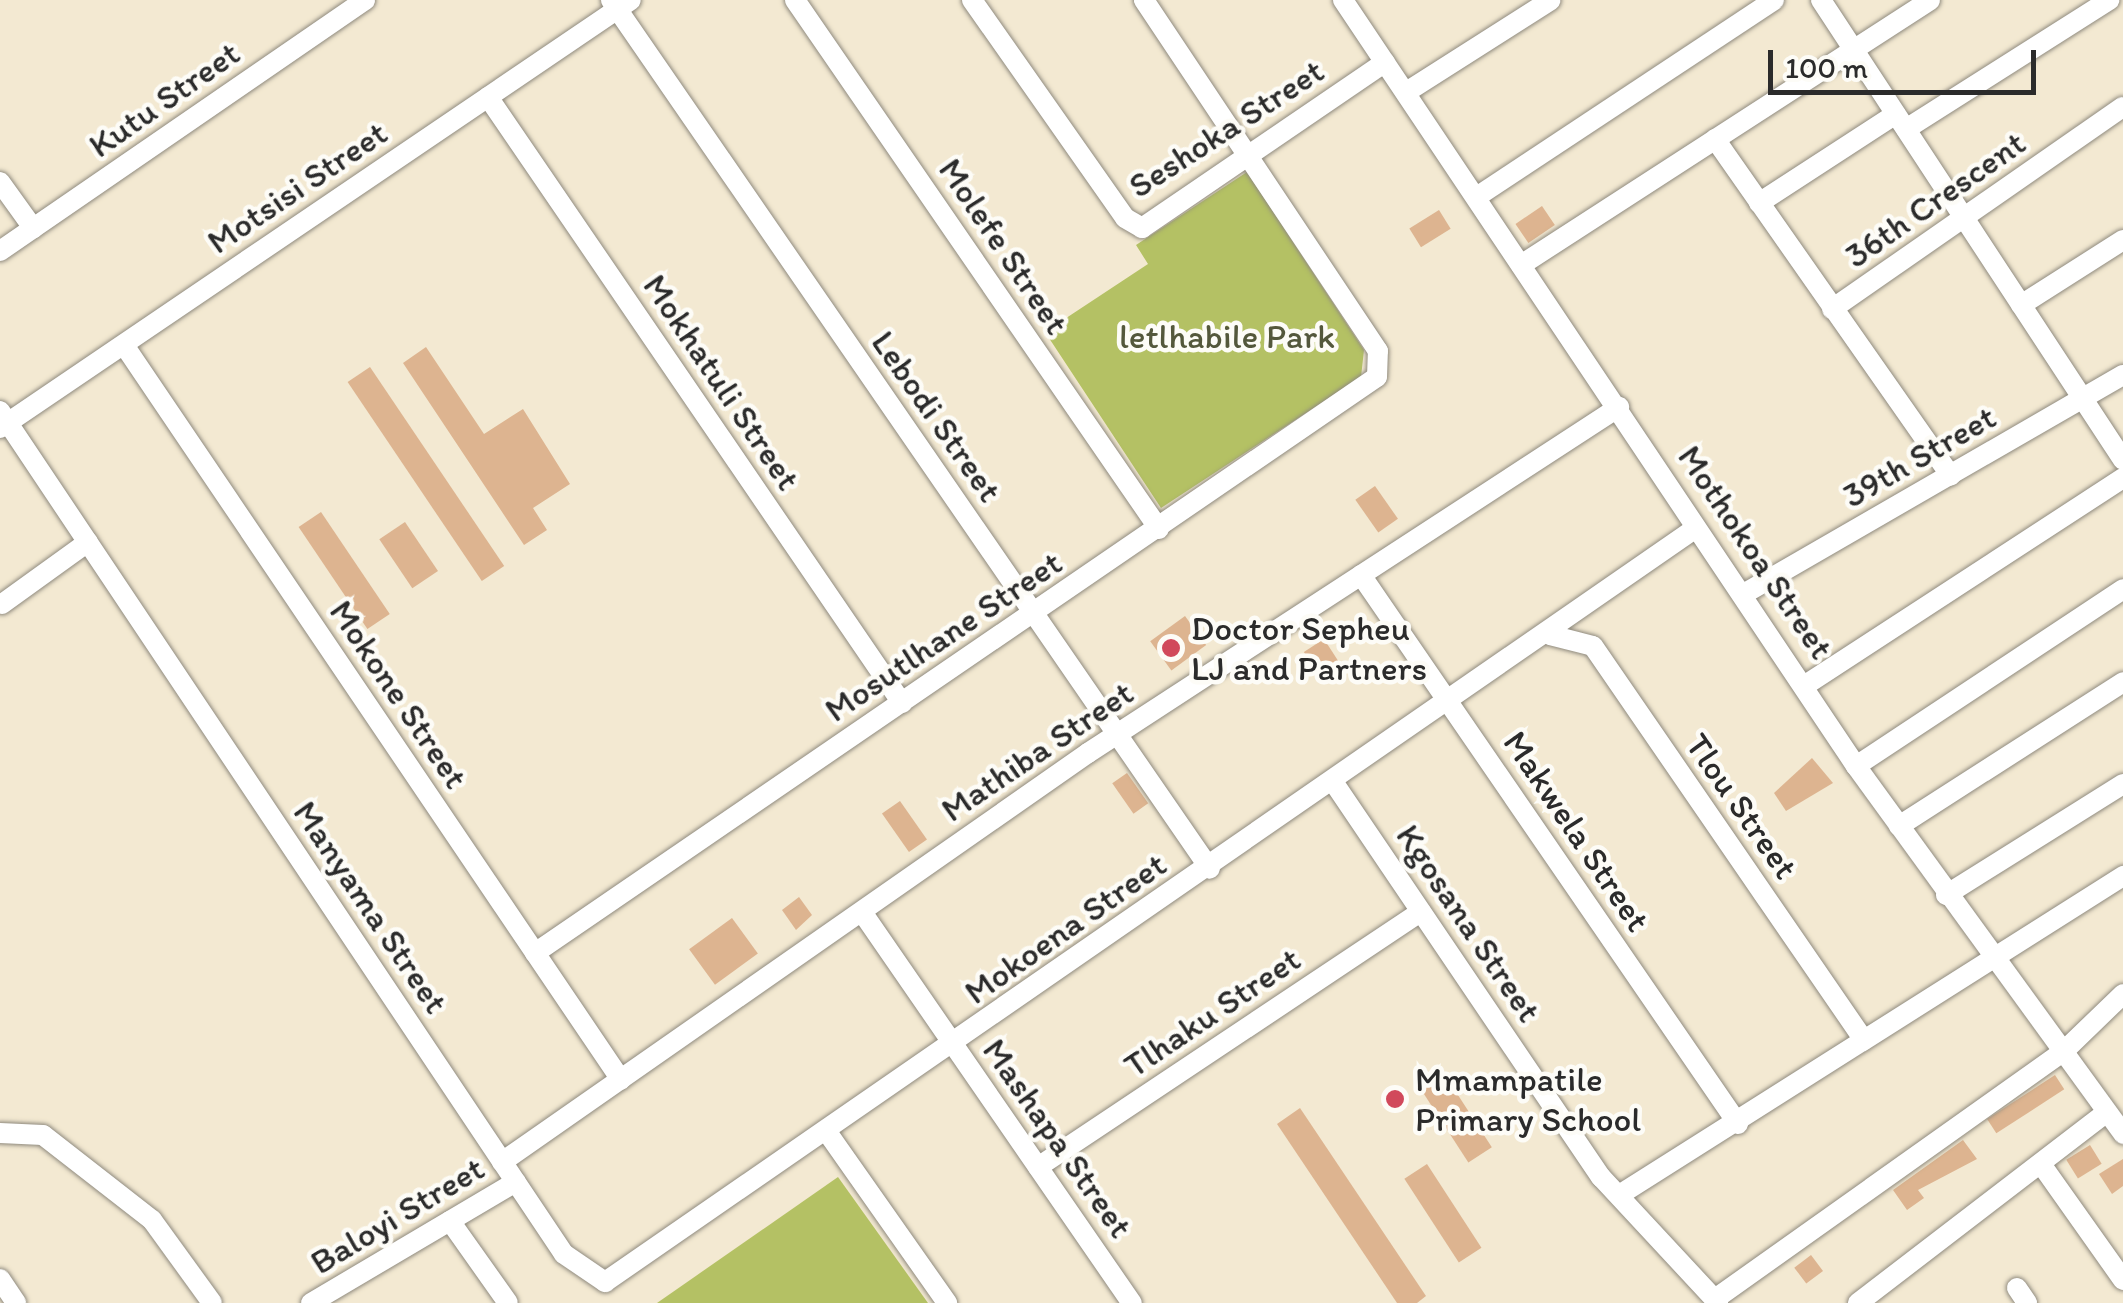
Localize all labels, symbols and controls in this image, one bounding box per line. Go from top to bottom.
scale bar [1773,30,2040,92]
street label: Kutu Street [81,32,247,166]
street label: Seshoka Street [1121,49,1331,207]
text: 100 m [1785,49,1868,86]
street label: Motsisi Street [199,111,395,263]
street label: 36th Crescent [1837,121,2033,277]
street label: Molefe Street [930,150,1078,342]
street label: Mokhatuli Street [635,266,809,498]
park label: letlhabile Park [1119,315,1335,357]
street label: Lebodi Street [863,323,1011,509]
street label: 39th Street [1835,396,2003,516]
street label: Mothokoa Street [1669,437,1843,667]
street label: Mosutlhane Street [817,541,1069,731]
street label: Mokone Street [321,592,477,796]
place label: Doctor Sepheu LJ and Partners [1191,607,1427,689]
marker: Doctor Sepheu LJ and Partners [1160,637,1182,659]
street label: Mathiba Street [933,671,1141,831]
street label: Makwela Street [1495,723,1659,939]
street label: Tlou Street [1677,726,1807,886]
street label: Manyama Street [284,793,458,1021]
street label: Kgosana Street [1387,816,1551,1030]
street label: Mokoena Street [957,843,1173,1013]
street label: Tlhaku Street [1116,938,1308,1086]
street label: Mashapa Street [974,1030,1142,1246]
place label: Mmampatile Primary School [1415,1058,1641,1140]
marker: Mmampatile Primary School [1384,1088,1406,1110]
street label: Baloyi Street [303,1147,491,1283]

